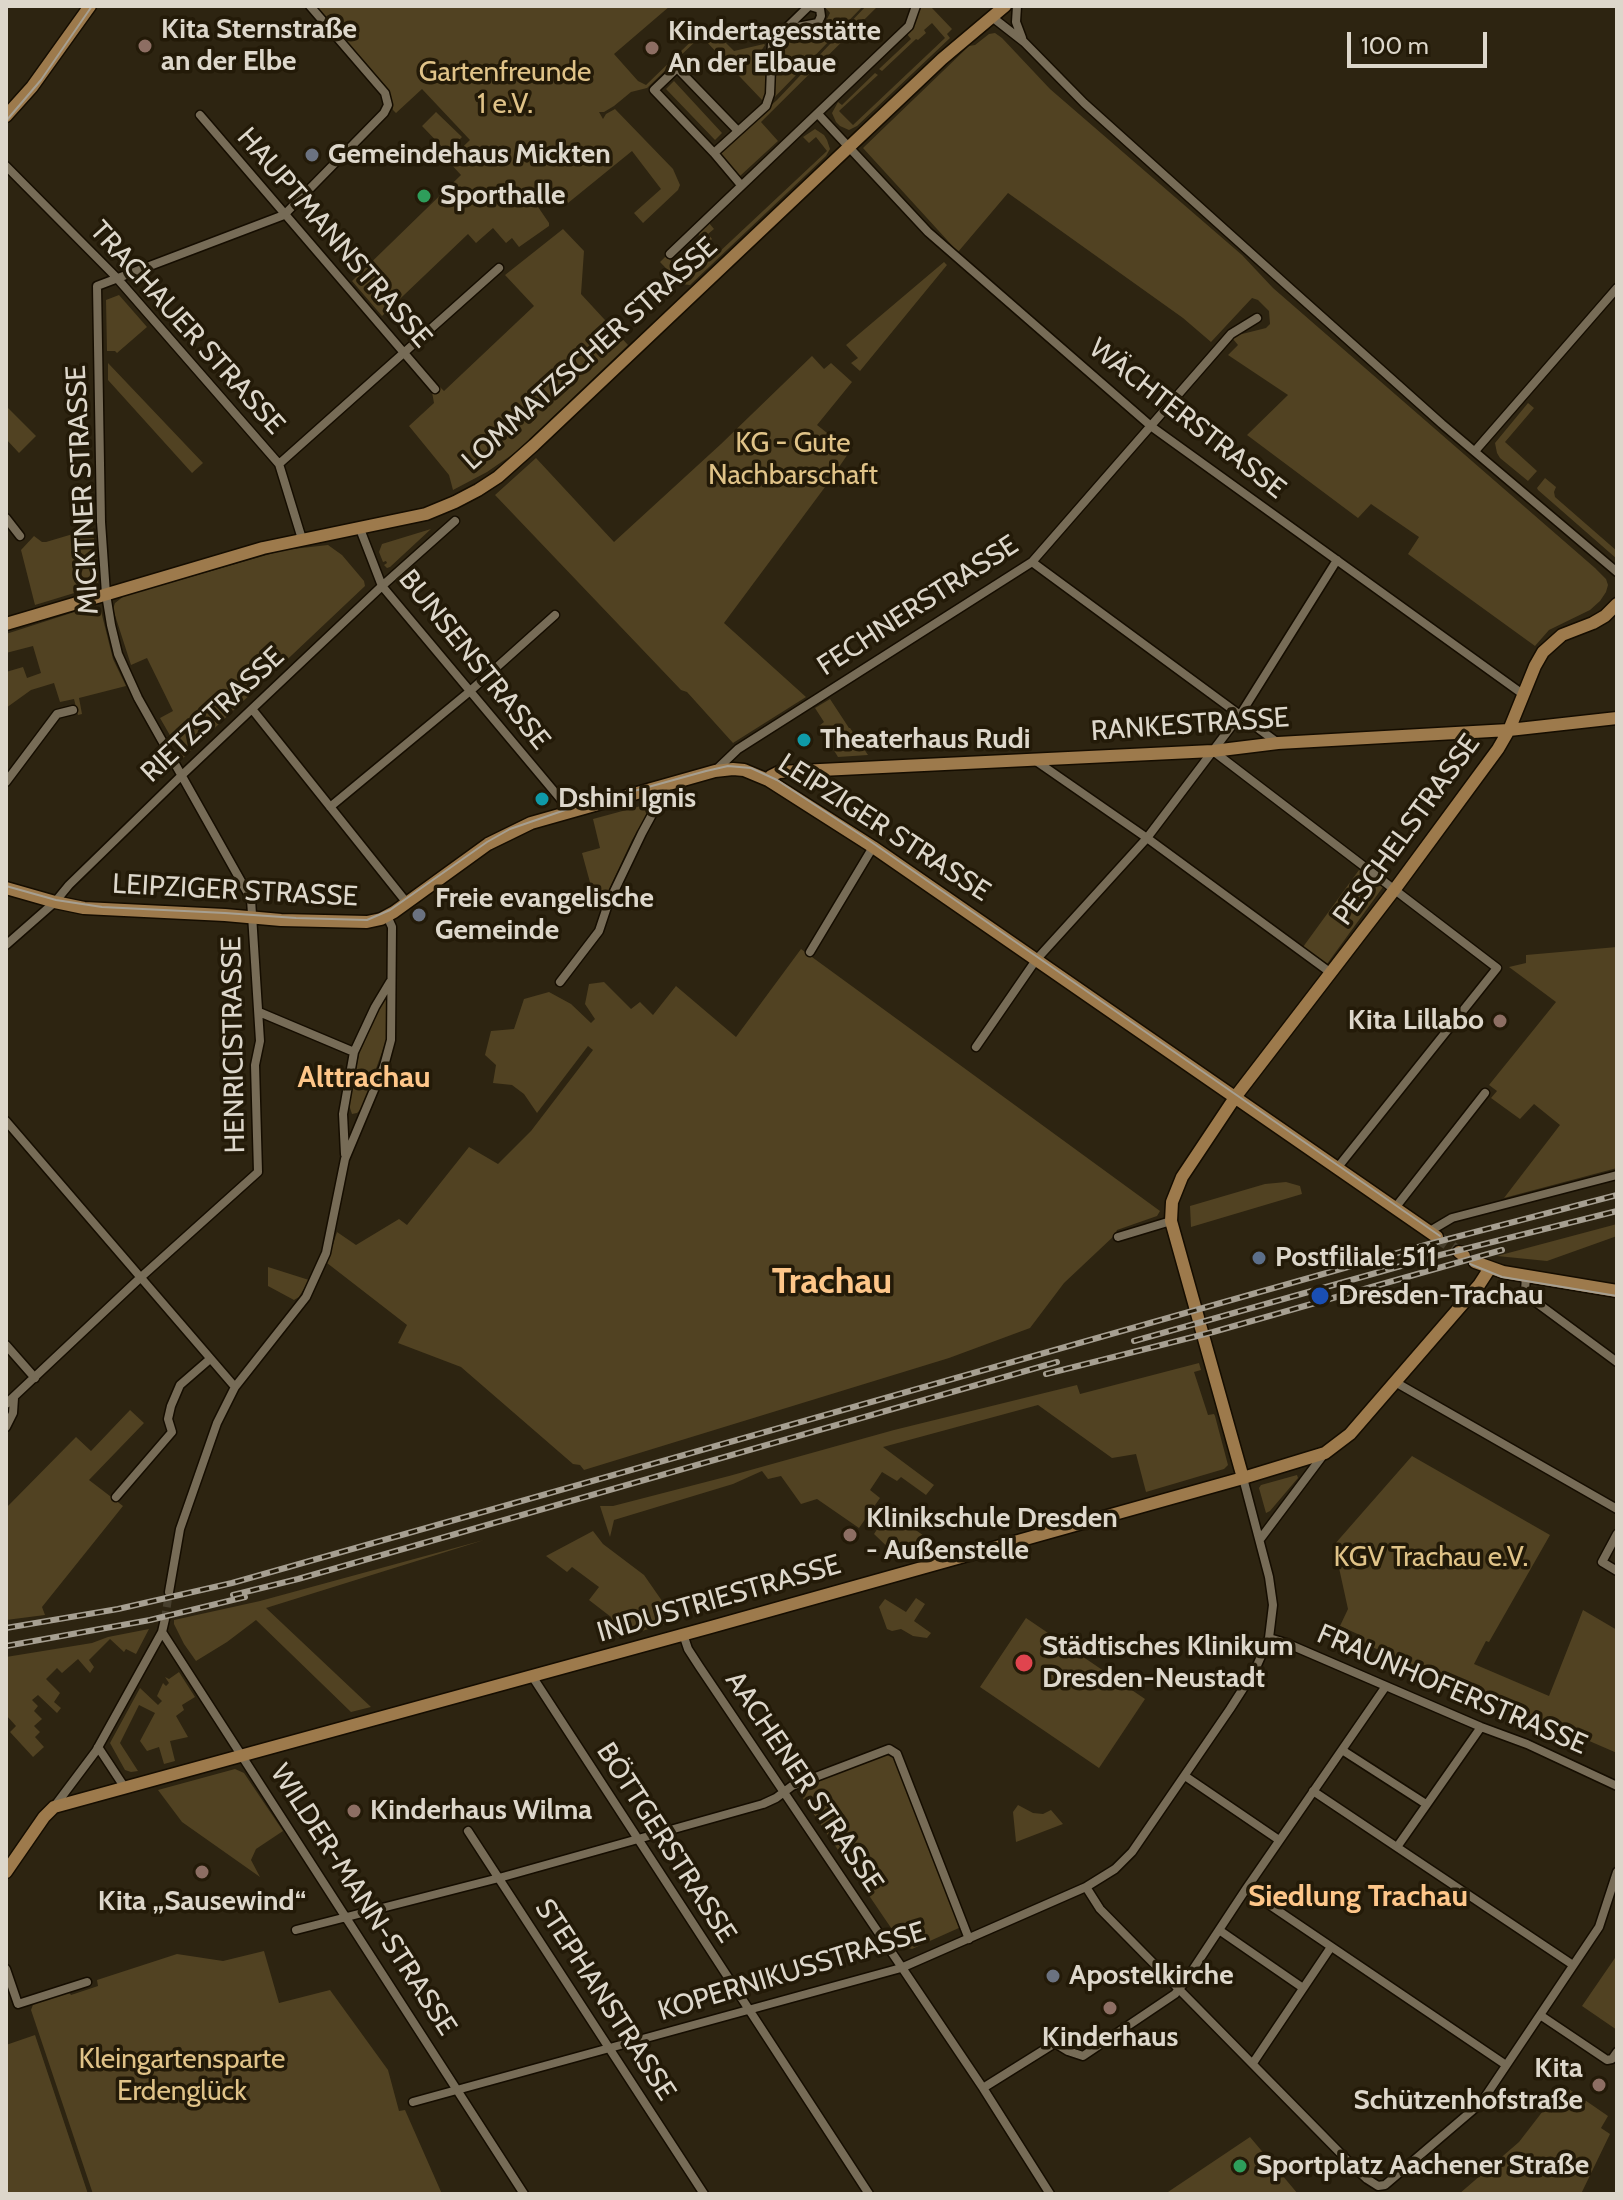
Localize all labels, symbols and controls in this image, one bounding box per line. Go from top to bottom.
place label: Kita Sternstraße an der Elbe [161,13,357,79]
place label: Kindertagesstätte An der Elbaue [668,15,881,81]
scale bar [1351,16,1491,66]
text: 100 m [1361,31,1429,60]
marker: Kita Sternstraße an der Elbe [136,37,154,55]
marker: Kindertagesstätte An der Elbaue [643,39,661,57]
park label: Gartenfreunde 1 e.V. [419,56,591,122]
street label: HAUPTMANNSTRASSE [229,121,439,355]
place label: Gemeindehaus Mickten [328,138,611,172]
marker: Gemeindehaus Mickten [303,146,321,164]
place label: Sporthalle [440,179,565,213]
marker: Sporthalle [415,187,433,205]
street label: TRACHAUER STRASSE [82,215,292,441]
street label: LOMMATZSCHER STRASSE [455,230,725,478]
street label: WÄCHTERSTRASSE [1082,332,1292,506]
street label: MICKTNER STRASSE [60,364,106,616]
park label: KG - Gute Nachbarschaft [708,427,878,493]
street label: FECHNERSTRASSE [811,529,1025,683]
street label: BUNSENSTRASSE [391,563,557,757]
street label: RIETZSTRASSE [134,640,292,790]
street label: RANKESTRASSE [1090,701,1290,749]
place label: Theaterhaus Rudi [820,723,1030,757]
street label: PESCHELSTRASSE [1326,728,1488,932]
marker: Theaterhaus Rudi [795,731,813,749]
street label: LEIPZIGER STRASSE [772,747,996,909]
place label: Dshini Ignis [558,782,696,816]
marker: Dshini Ignis [533,790,551,808]
street label: LEIPZIGER STRASSE [111,868,359,914]
place label: Freie evangelische Gemeinde [435,882,654,948]
marker: Freie evangelische Gemeinde [410,906,428,924]
street label: HENRICISTRASSE [215,936,253,1154]
place label: Kita Lillabo [1348,1004,1484,1038]
marker: Kita Lillabo [1491,1012,1509,1030]
district label: Alttrachau [297,1060,431,1096]
place label: Postfiliale 511 [1275,1241,1437,1275]
marker: Postfiliale 511 [1250,1249,1268,1267]
district label: Trachau [772,1260,892,1304]
place label: Dresden-Trachau [1338,1279,1543,1313]
marker: Dresden-Trachau [1309,1285,1331,1307]
place label: Klinikschule Dresden - Außenstelle [866,1502,1118,1568]
marker: Klinikschule Dresden - Außenstelle [841,1526,859,1544]
park label: KGV Trachau e.V. [1334,1541,1528,1575]
street label: INDUSTRIESTRASSE [593,1548,845,1650]
street label: FRAUNHOFERSTRASSE [1312,1618,1592,1762]
place label: Städtisches Klinikum Dresden-Neustadt [1042,1630,1294,1696]
marker: Städtisches Klinikum Dresden-Neustadt [1013,1652,1035,1674]
street label: AACHENER STRASSE [718,1665,890,1899]
street label: BÖTTGERSTRASSE [589,1737,743,1949]
street label: WILDER-MANN-STRASSE [263,1758,463,2042]
place label: Kinderhaus Wilma [370,1794,592,1828]
marker: Kinderhaus Wilma [345,1802,363,1820]
marker: Kita „Sausewind“ [193,1863,211,1881]
district label: Siedlung Trachau [1248,1879,1468,1915]
place label: Kita „Sausewind“ [98,1885,306,1919]
street label: STEPHANSTRASSE [527,1893,683,2107]
street label: KOPERNIKUSSTRASSE [654,1915,930,2029]
place label: Apostelkirche [1069,1959,1234,1993]
marker: Apostelkirche [1044,1967,1062,1985]
marker: Kinderhaus [1101,1999,1119,2017]
place label: Kinderhaus [1042,2021,1178,2055]
park label: Kleingartensparte Erdenglück [79,2043,285,2109]
place label: Kita Schützenhofstraße [1354,2052,1583,2118]
marker: Kita Schützenhofstraße [1590,2076,1608,2094]
place label: Sportplatz Aachener Straße [1256,2149,1589,2183]
marker: Sportplatz Aachener Straße [1231,2157,1249,2175]

